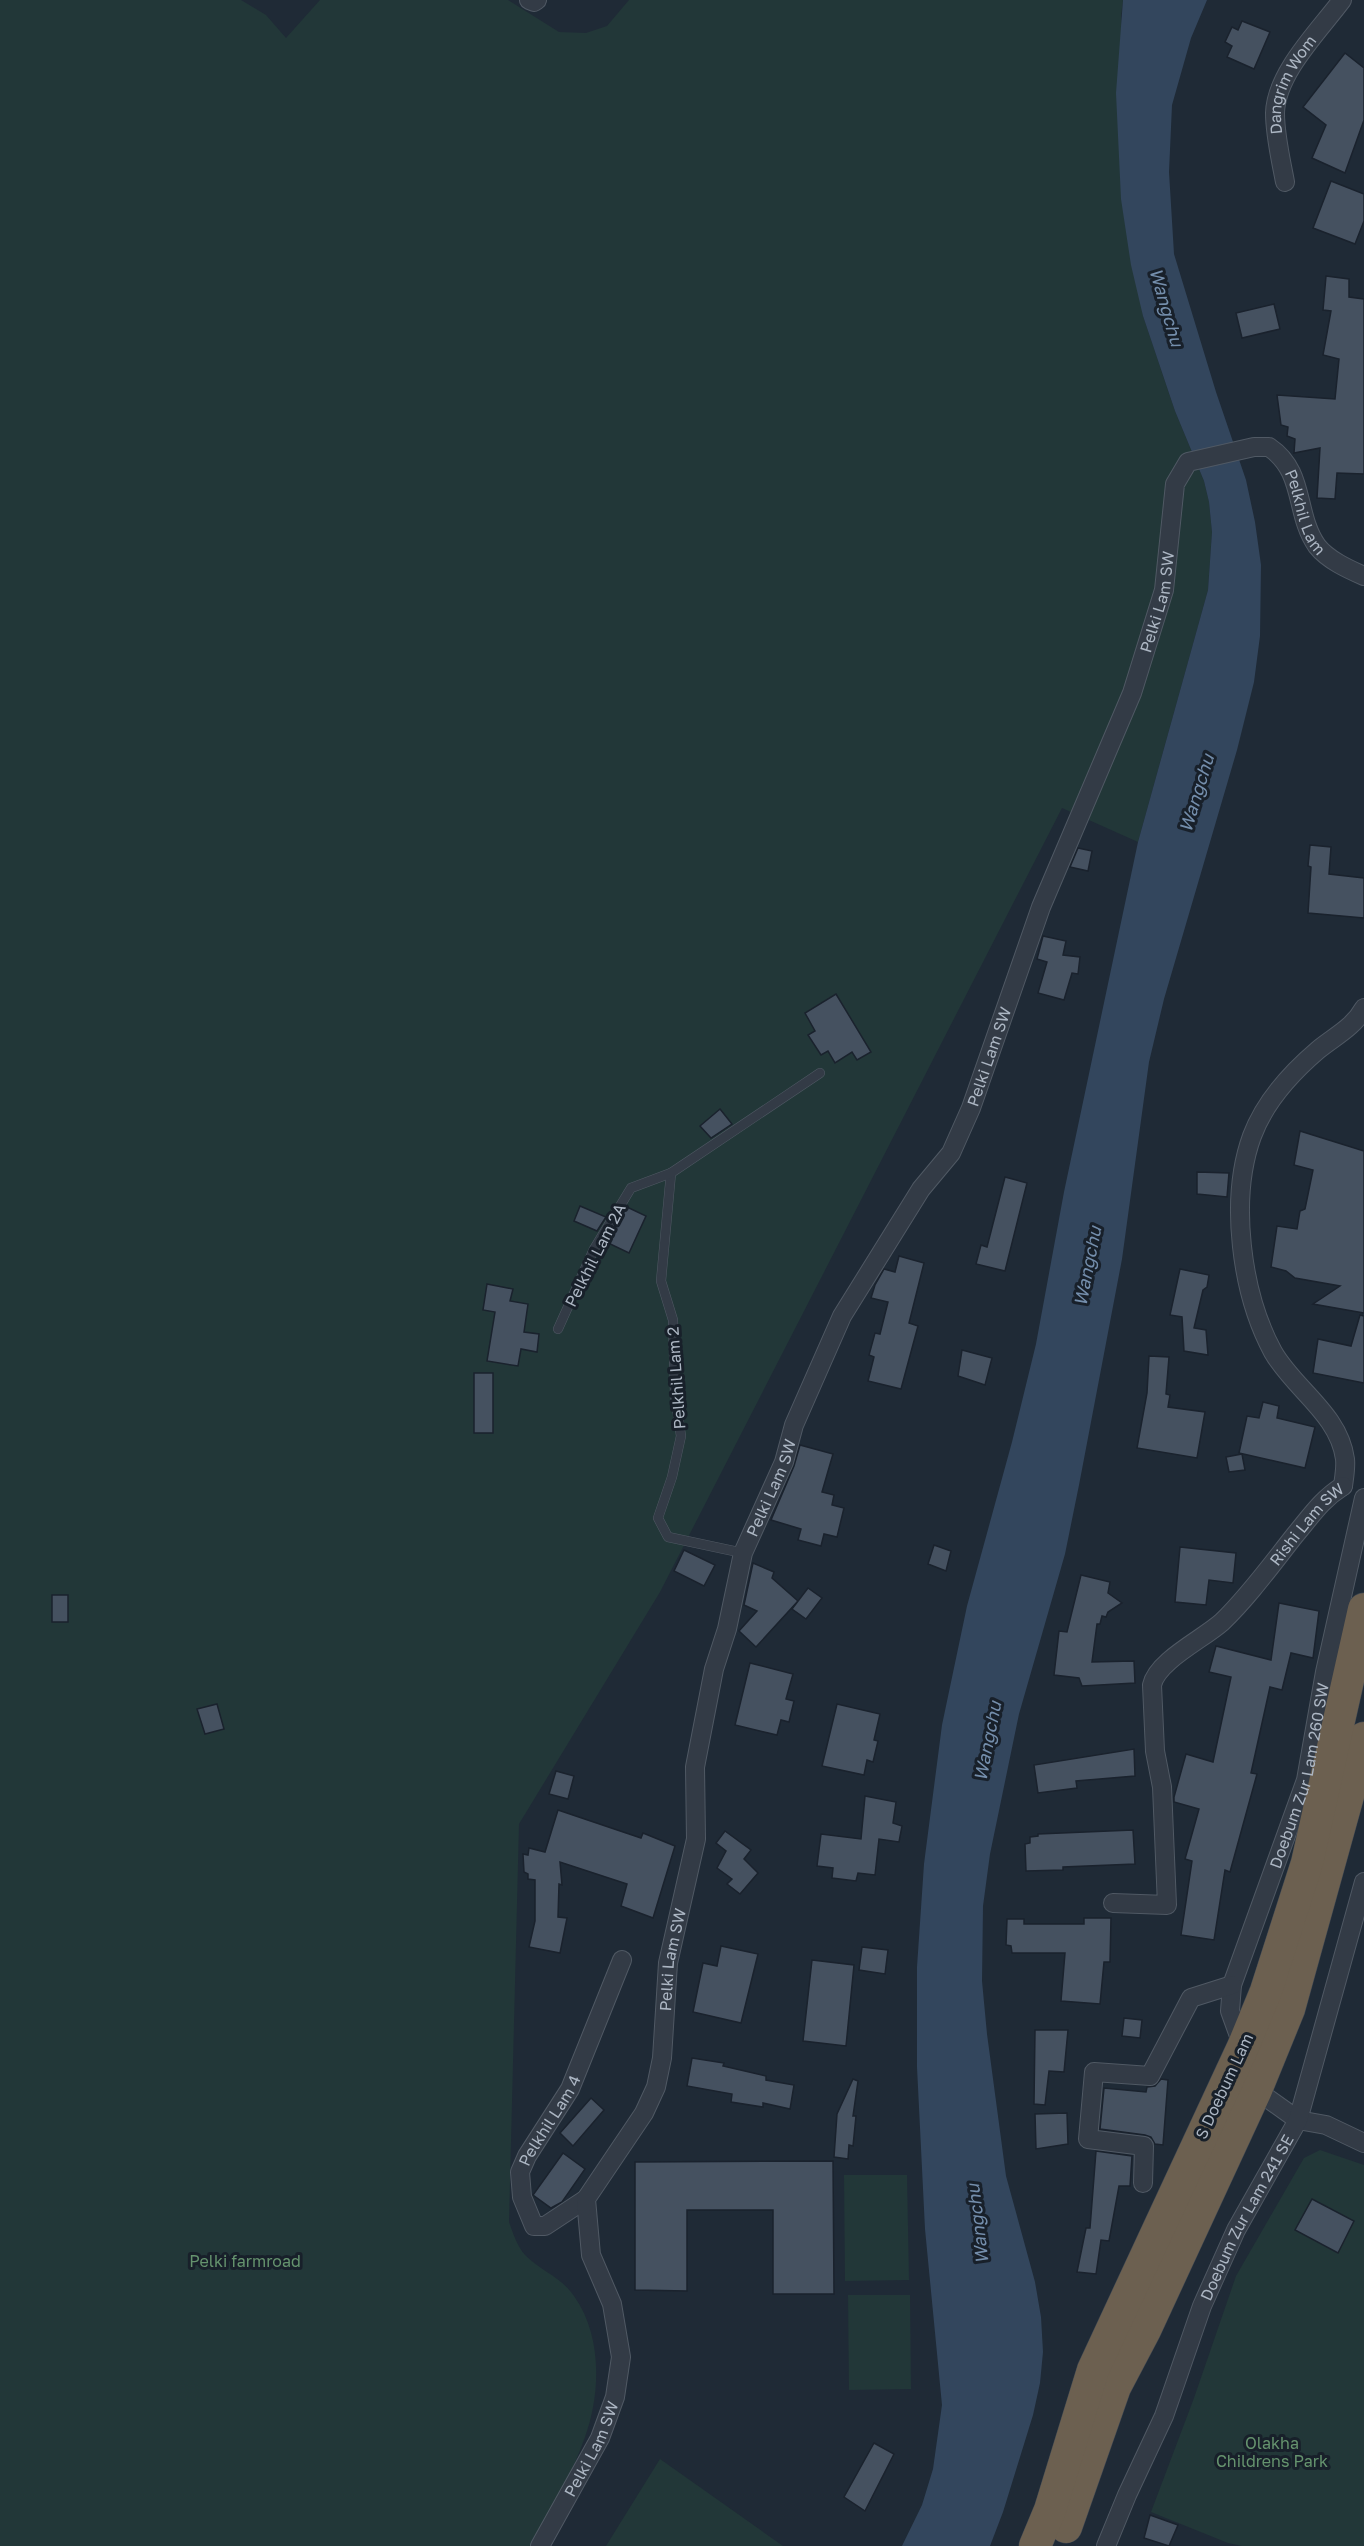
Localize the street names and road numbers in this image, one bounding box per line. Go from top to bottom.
street label: Dangrim Wom [1265,31,1320,135]
street label: Pelkhil Lam [1281,466,1330,559]
street label: Pelki Lam SW [1135,550,1178,655]
street label: Pelki Lam SW [962,1004,1015,1109]
street label: Pelkhil Lam 2A [560,1200,630,1310]
street label: Pelkhil Lam 2 [662,1326,690,1430]
street label: Pelki Lam SW [742,1437,800,1540]
street label: Rishi Lam SW [1265,1478,1348,1569]
street label: Doebum Zur Lam 260 SW [1265,1681,1333,1871]
street label: Pelki Lam SW [655,1906,690,2012]
street label: S Doebum Lam [1191,2030,1257,2142]
street label: Pelkhil Lam 4 [514,2072,585,2169]
street label: Doebum Zur Lam 241 SE [1196,2131,1298,2304]
street label: Pelki Lam SW [559,2398,623,2500]

